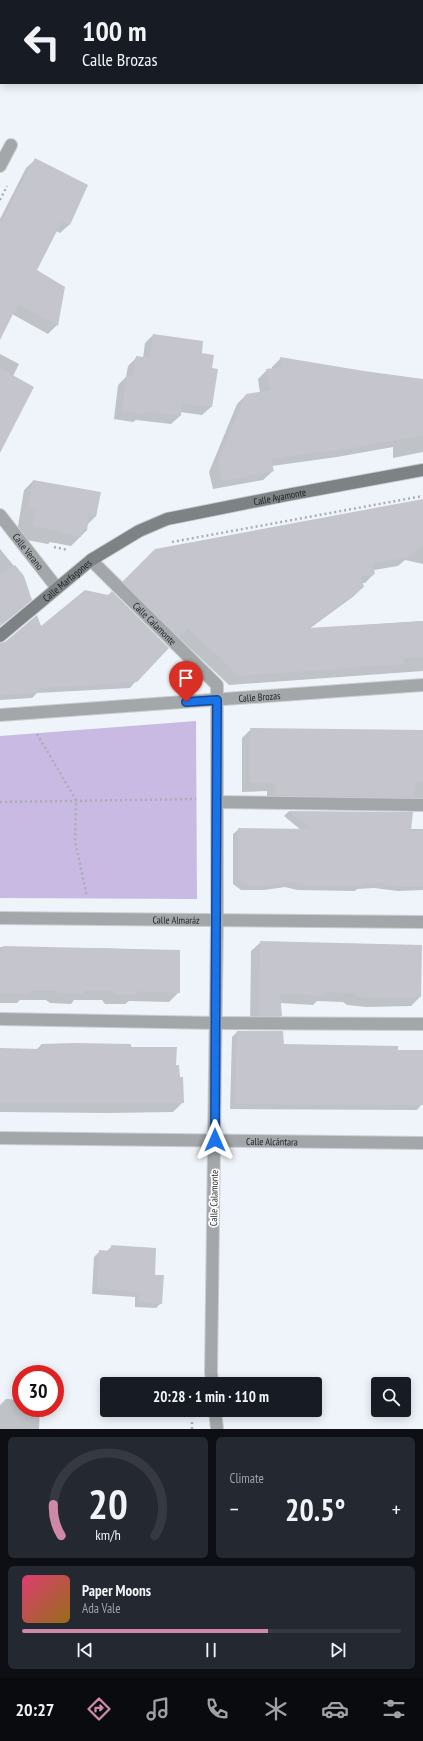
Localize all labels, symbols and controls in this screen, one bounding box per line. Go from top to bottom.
text: 100 m [82,12,146,49]
icon: left [16,16,68,68]
text: Calle Brozas [82,48,158,71]
street label: Calle Ayamonte [252,485,307,508]
street label: Calle Verano [10,530,47,572]
street label: Calle Marfagones [40,556,94,604]
street label: Calle Calamonte [130,599,179,648]
pin [169,661,203,702]
icon: arrive [175,667,197,689]
street label: Calle Brozas [238,689,281,705]
street label: Calle Almaráz [152,913,200,926]
position arrow [194,1119,236,1161]
street label: Calle Alcántara [246,1134,298,1148]
street label: Calle Calamonte [207,1170,221,1226]
speed limit sign: 30 [12,1365,64,1417]
map controls [371,1377,411,1417]
button: search [371,1377,411,1417]
text: 20:28 · 1 min · 110 m [153,1387,269,1406]
text: Climate [230,1470,264,1487]
text: 20 [88,1476,128,1529]
text: 20.5° [285,1490,345,1529]
text: − [230,1495,239,1523]
text: + [392,1495,401,1523]
text: km/h [95,1524,120,1543]
text: Paper Moons [82,1581,151,1600]
text: Ada Vale [82,1600,121,1617]
icon: previous [74,1639,96,1661]
icon: pause [200,1639,222,1661]
icon: next [327,1639,349,1661]
icon: directions [85,1695,113,1723]
icon: music [144,1695,172,1723]
icon: phone [203,1695,231,1723]
icon: climate [262,1695,290,1723]
icon: car [321,1695,349,1723]
icon: filters [380,1695,408,1723]
text: 20:27 [15,1698,54,1721]

